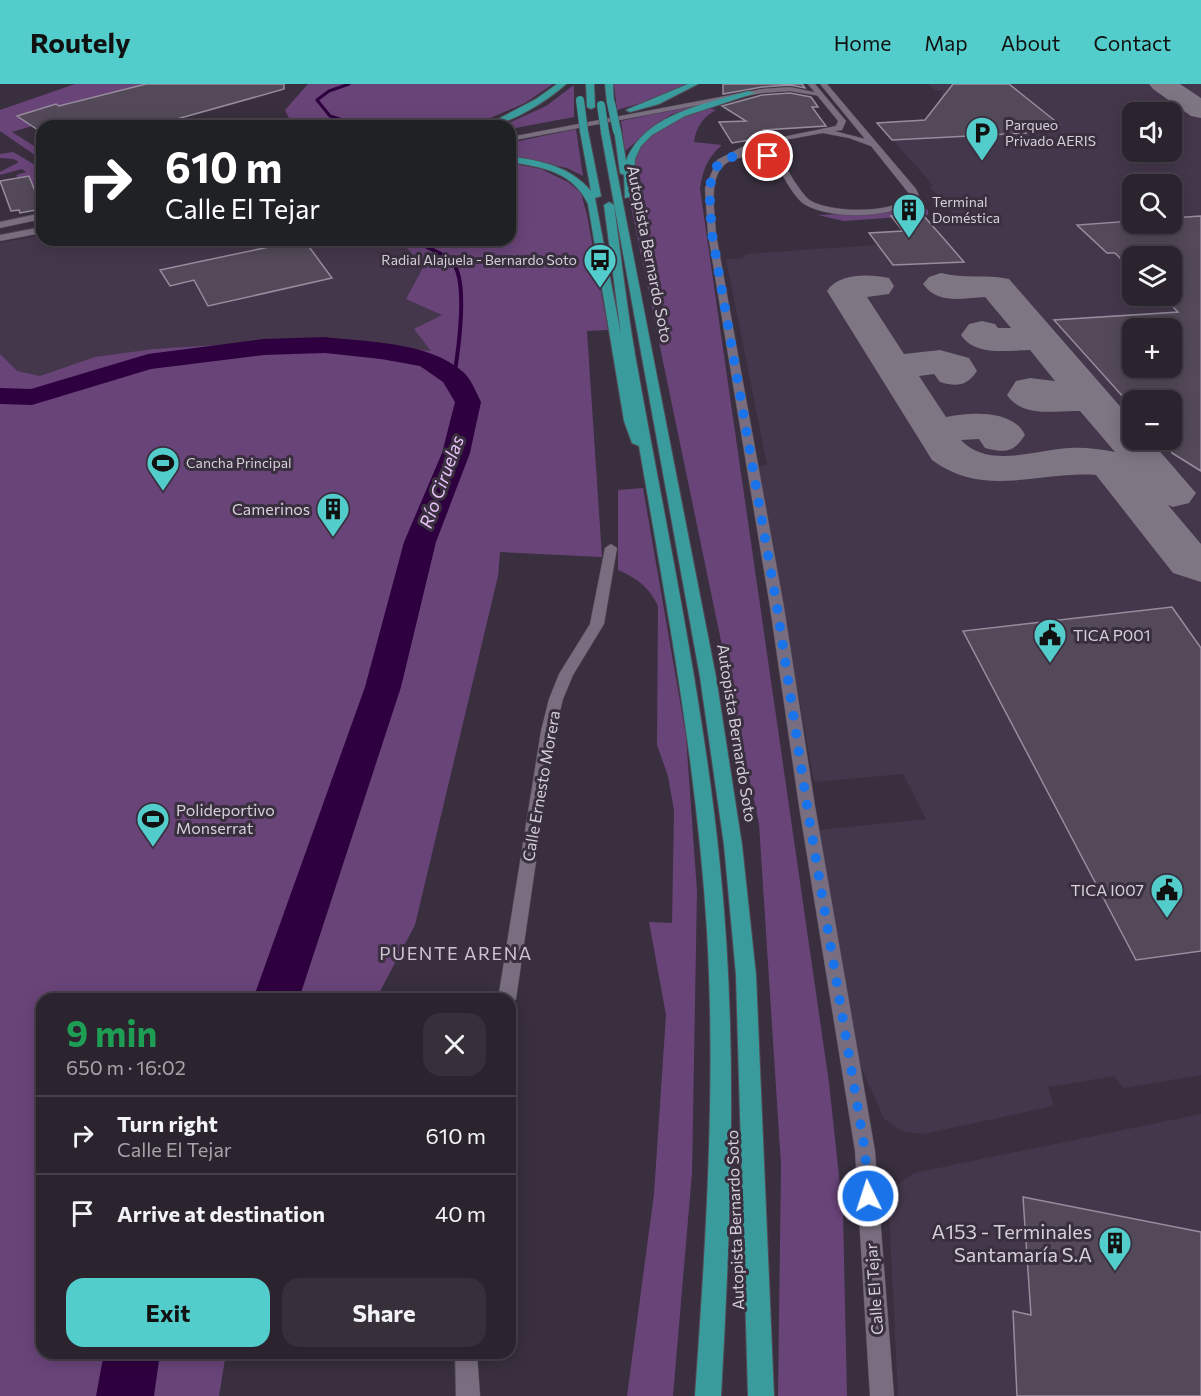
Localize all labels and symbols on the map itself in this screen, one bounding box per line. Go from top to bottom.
parking icon: Parqueo Privado AERIS [964,115,1000,162]
place label: Parqueo Privado AERIS [1005,116,1096,149]
pin [742,130,793,181]
street label: Autopista Bernardo Soto [624,164,677,344]
building icon: Terminal Doméstica [891,192,927,239]
place label: Terminal Doméstica [932,193,1000,226]
bus stop icon: Radial Alajuela - Bernardo Soto [582,242,618,289]
place label: Radial Alajuela - Bernardo Soto [381,251,577,268]
water label: Río Ciruelas [414,432,468,531]
sports icon: Cancha Principal [145,445,181,492]
place label: Cancha Principal [186,454,292,471]
building icon: Camerinos [315,491,351,538]
place label: Camerinos [232,499,310,518]
public building icon: TICA P001 [1032,617,1068,664]
place label: TICA P001 [1073,625,1151,644]
street label: Autopista Bernardo Soto [714,642,761,823]
street label: Calle Ernesto Morera [518,709,563,863]
place label: Polideportivo Monserrat [176,800,275,837]
sports icon: Polideportivo Monserrat [135,801,171,848]
public building icon: TICA I007 [1149,872,1185,919]
place label: TICA I007 [1070,880,1144,899]
district label: PUENTE ARENA [379,942,533,964]
street label: Autopista Bernardo Soto [722,1130,747,1310]
position arrow [836,1164,900,1228]
place label: A153 - Terminales Santamaría S.A [932,1219,1092,1266]
building icon: A153 - Terminales Santamaría S.A [1097,1225,1133,1272]
street label: Calle El Tejar [861,1242,886,1336]

